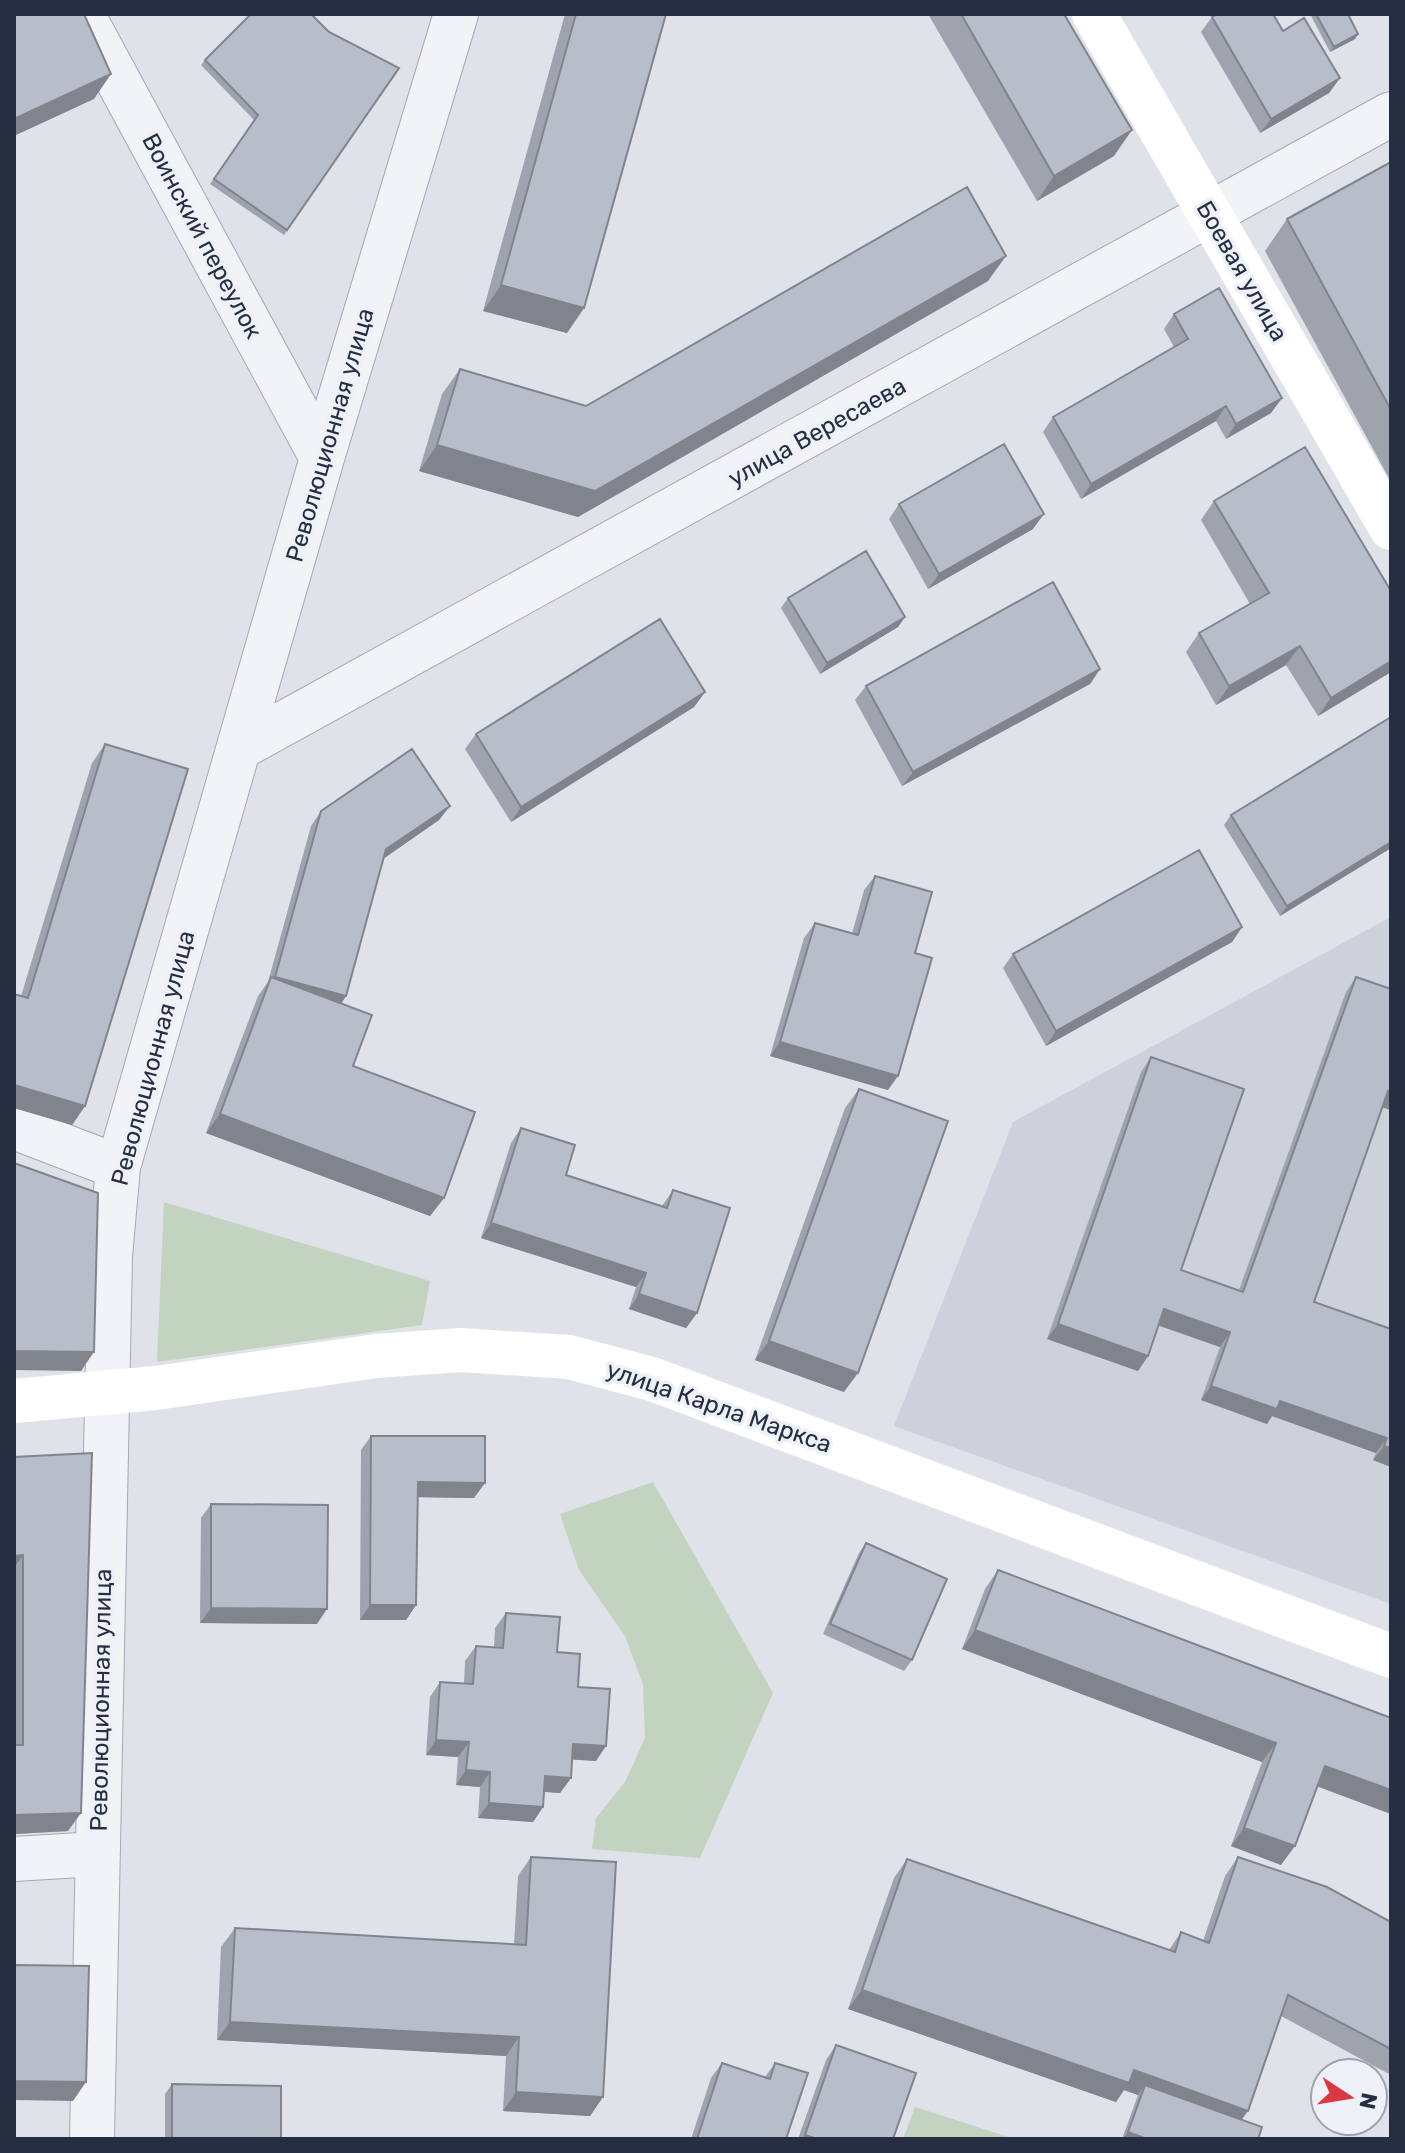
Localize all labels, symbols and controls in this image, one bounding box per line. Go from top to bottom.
street label: Воинский переулок [136,129,268,343]
street label: Боевая улица [1191,196,1293,346]
street label: Революционная улица [280,305,380,565]
street label: улица Вересаева [723,372,911,492]
street label: Революционная улица [105,928,201,1188]
street label: улица Карла Маркса [603,1355,835,1459]
street label: Революционная улица [85,1568,117,1832]
north arrow [1309,2057,1389,2137]
text: N [1353,2091,1383,2112]

